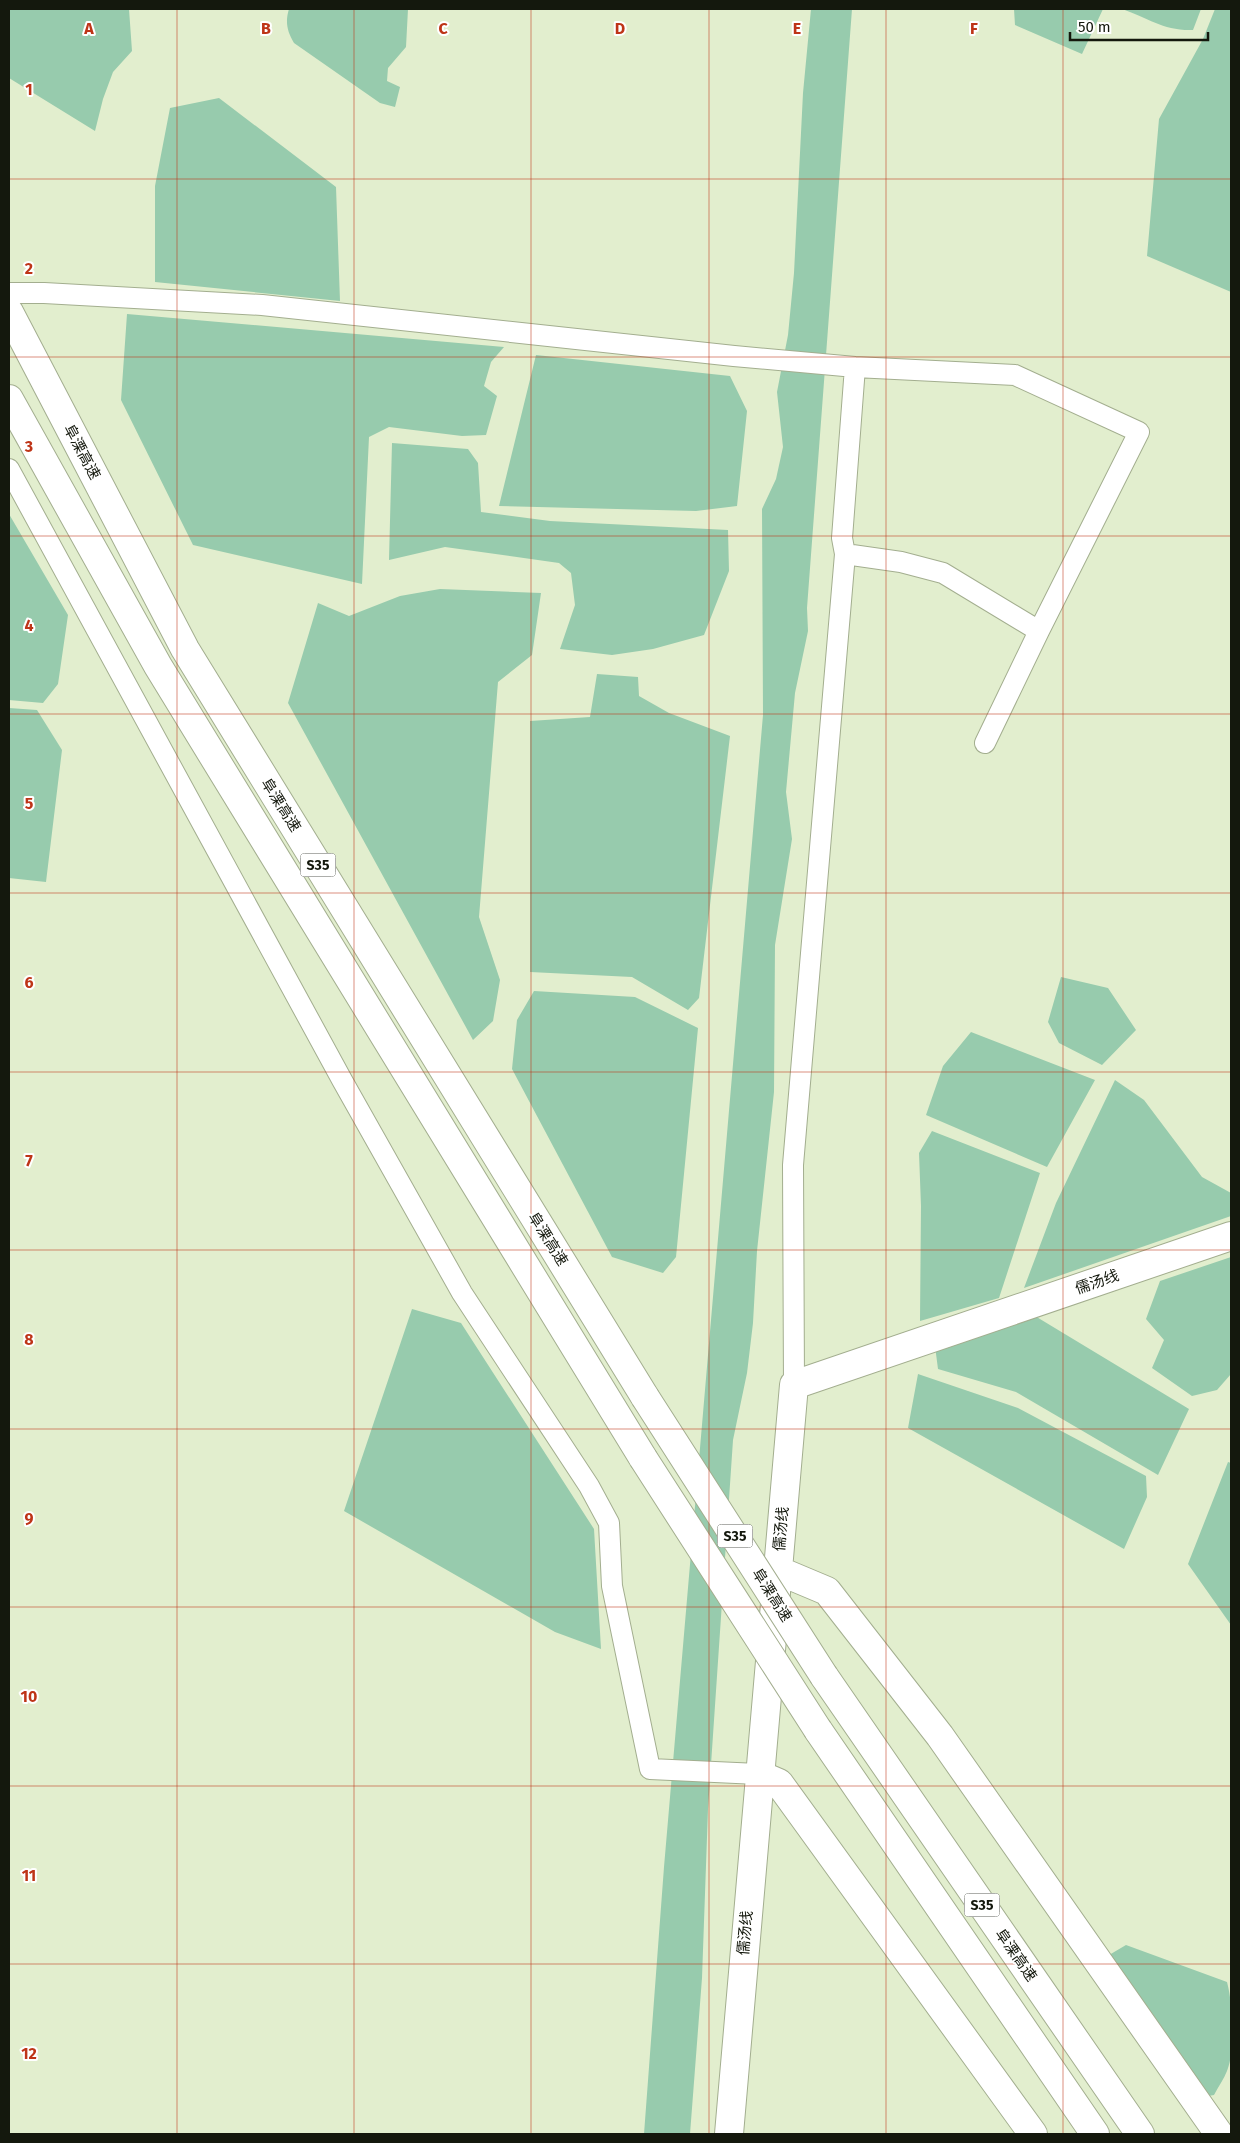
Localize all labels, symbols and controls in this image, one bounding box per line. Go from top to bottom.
scale bar [1070,10,1208,42]
text: 50 m [1078,18,1111,36]
text: A [83,19,94,38]
text: B [261,19,271,38]
text: C [438,19,448,38]
text: D [615,19,625,38]
text: E [793,19,801,38]
text: F [970,19,978,38]
text: 1 [25,80,33,99]
text: 2 [25,259,33,278]
street label: 阜溧高速 [60,421,104,483]
text: 3 [24,437,33,456]
text: 4 [24,616,34,635]
street label: 阜溧高速 [257,775,305,835]
text: 5 [25,794,34,813]
road number: S35 [300,854,336,876]
text: 6 [24,973,34,992]
text: 7 [25,1151,33,1170]
street label: 阜溧高速 [524,1209,572,1269]
street label: 儒汤线 [1073,1266,1121,1298]
text: 8 [24,1330,34,1349]
street label: 儒汤线 [770,1506,792,1552]
text: 9 [25,1509,34,1528]
road number: S35 [718,1524,752,1548]
street label: 阜溧高速 [748,1565,796,1625]
text: 10 [21,1687,37,1706]
text: 11 [22,1866,36,1885]
road number: S35 [964,1894,1000,1916]
street label: 儒汤线 [734,1910,756,1956]
street label: 阜溧高速 [991,1925,1041,1985]
text: 12 [21,2044,37,2063]

